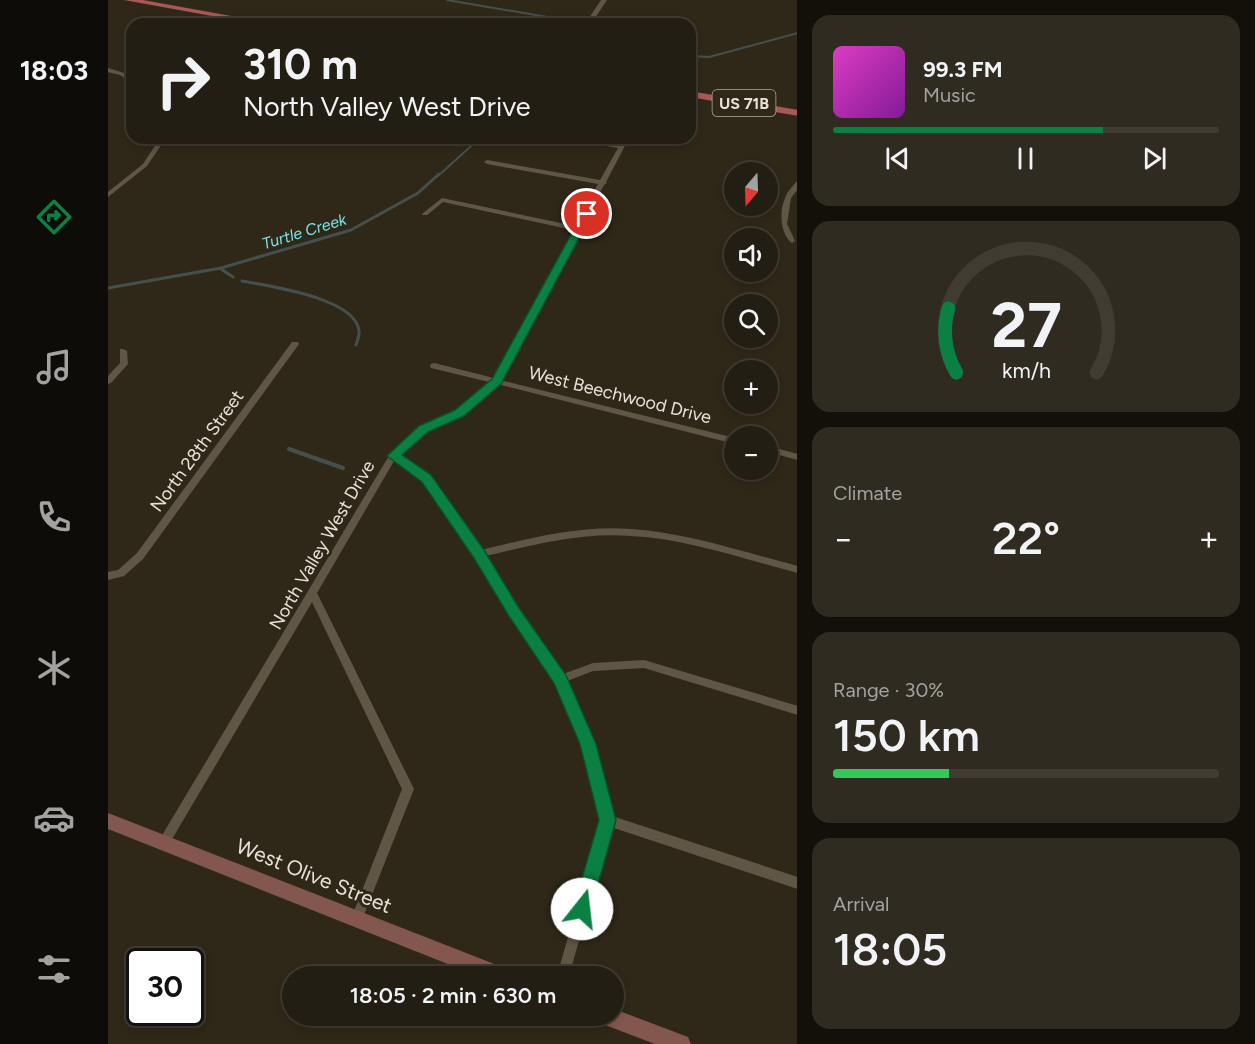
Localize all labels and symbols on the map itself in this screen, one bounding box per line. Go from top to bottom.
road number: US 71B [712,90,776,116]
north arrow [724,162,778,216]
pin [561,188,612,239]
water label: Turtle Creek [260,209,350,253]
street label: West Beechwood Drive [526,362,714,428]
street label: North 28th Street [146,386,248,516]
street label: North Valley West Drive [265,456,380,634]
street label: West Olive Street [233,833,396,918]
position arrow [550,877,614,941]
speed limit sign: 30 [126,948,204,1026]

